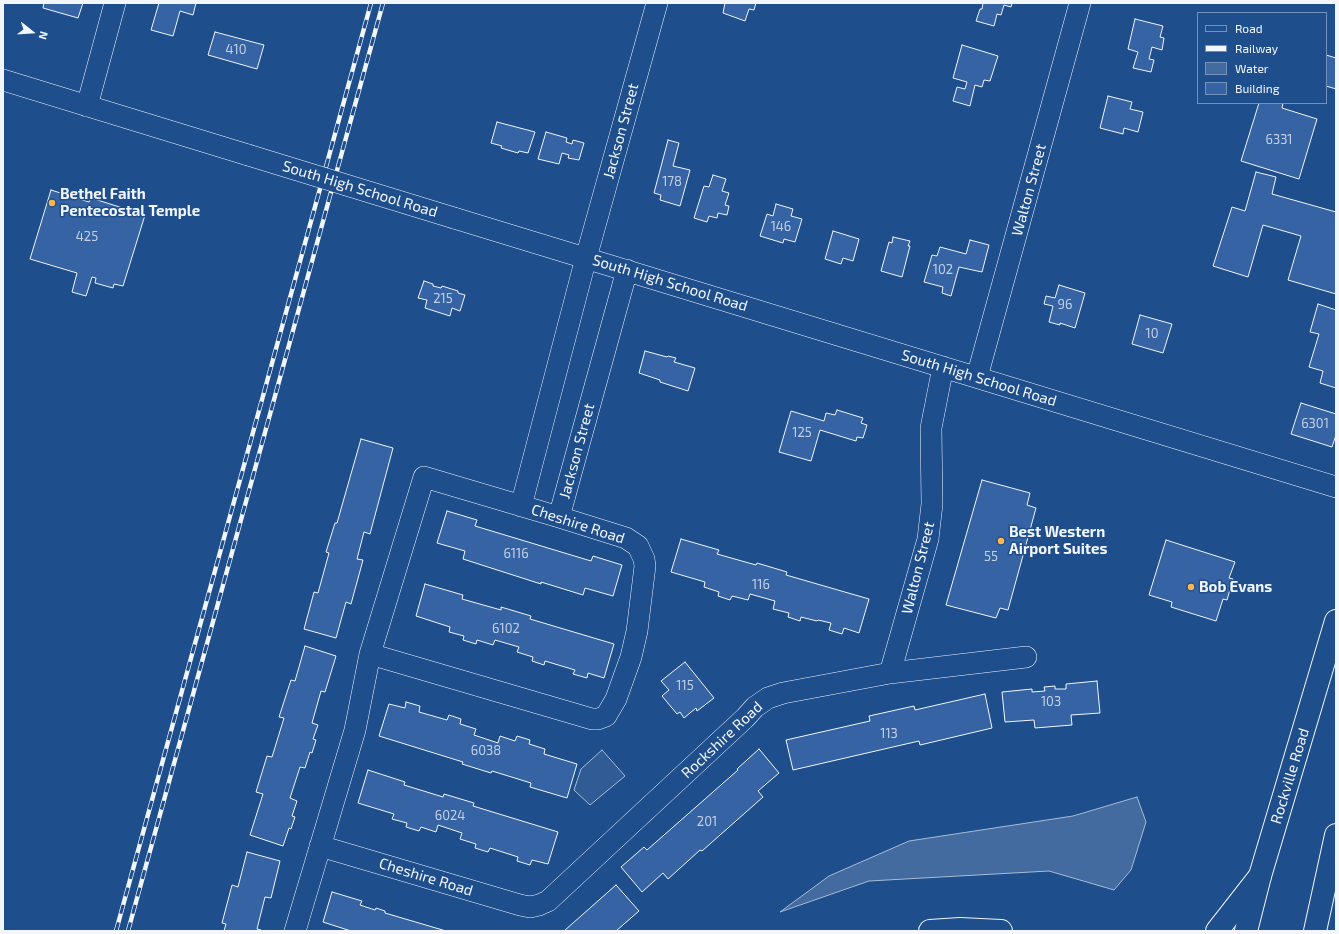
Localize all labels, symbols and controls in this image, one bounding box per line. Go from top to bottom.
north arrow [12,12,52,52]
legend [1197,12,1327,104]
text: Road [1235,21,1263,35]
text: N [37,30,51,41]
text: Railway [1235,41,1278,55]
house number: 410 [225,42,247,58]
text: Water [1235,61,1269,75]
street label: Jackson Street [600,81,642,181]
text: Building [1235,81,1279,95]
house number: 6331 [1265,132,1293,148]
street label: Walton Street [1008,142,1050,238]
street label: South High School Road [280,157,440,221]
house number: 178 [662,174,682,190]
place label: Bethel Faith Pentecostal Temple [60,185,200,220]
marker: Bethel Faith Pentecostal Temple [47,198,57,208]
house number: 146 [771,219,791,235]
house number: 425 [76,229,98,245]
street label: South High School Road [590,251,750,315]
house number: 102 [933,262,953,278]
house number: 215 [433,291,453,307]
house number: 96 [1058,297,1072,313]
house number: 10 [1145,326,1159,342]
street label: South High School Road [899,346,1059,410]
street label: Jackson Street [556,401,598,501]
house number: 6301 [1301,416,1329,432]
house number: 125 [792,425,812,441]
street label: Cheshire Road [529,500,627,548]
street label: Walton Street [898,520,938,616]
place label: Best Western Airport Suites [1009,523,1107,558]
marker: Best Western Airport Suites [996,536,1006,546]
house number: 6116 [503,546,529,562]
house number: 55 [984,549,998,565]
house number: 116 [752,577,770,593]
place label: Bob Evans [1199,578,1272,596]
marker: Bob Evans [1186,582,1196,592]
house number: 6102 [492,621,520,637]
house number: 115 [676,678,694,694]
house number: 103 [1041,694,1061,710]
street label: Rockshire Road [678,698,766,782]
house number: 113 [880,726,898,742]
street label: Rockville Road [1267,726,1313,826]
house number: 6038 [471,743,501,759]
house number: 6024 [435,808,465,824]
house number: 201 [697,814,717,830]
street label: Cheshire Road [377,854,475,900]

